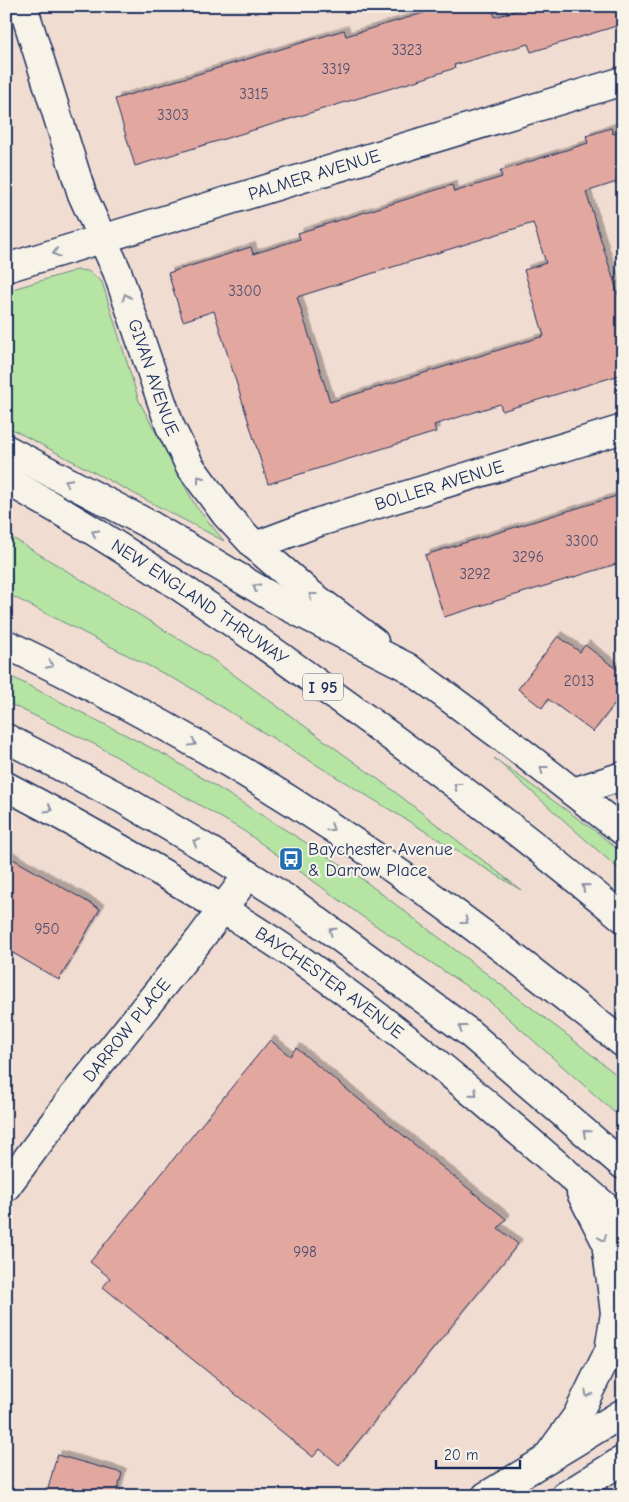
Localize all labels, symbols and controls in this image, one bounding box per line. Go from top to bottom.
house number: 3323 [392,41,422,59]
house number: 3319 [321,60,351,78]
house number: 3315 [239,85,269,103]
house number: 3303 [157,106,189,124]
street label: PALMER AVENUE [246,145,383,205]
one-way arrow [52,248,60,258]
house number: 3300 [228,282,262,300]
one-way arrow [122,293,132,302]
street label: GIVAN AVENUE [123,316,183,440]
street label: BOLLER AVENUE [372,456,506,515]
one-way arrow [197,475,206,485]
one-way arrow [65,478,74,488]
one-way arrow [91,529,100,539]
house number: 3300 [565,532,599,550]
street label: NEW ENGLAND THRUWAY [107,535,292,670]
house number: 3296 [512,548,544,566]
house number: 3292 [459,565,491,583]
one-way arrow [252,584,261,594]
one-way arrow [309,593,318,601]
one-way arrow [45,659,54,670]
house number: 2013 [564,672,594,690]
road number: I 95 [303,674,343,700]
one-way arrow [188,736,197,746]
one-way arrow [540,766,549,774]
one-way arrow [454,784,463,792]
one-way arrow [44,803,53,813]
one-way arrow [326,822,335,831]
one-way arrow [192,839,201,849]
place label: Baychester Avenue & Darrow Place [308,839,453,881]
bus stop icon: Baychester Avenue & Darrow Place [278,846,304,872]
one-way arrow [582,884,591,892]
one-way arrow [459,915,468,923]
house number: 950 [34,920,60,938]
street label: BAYCHESTER AVENUE [251,923,408,1043]
one-way arrow [328,928,338,937]
street label: DARROW PLACE [79,974,175,1087]
one-way arrow [458,1025,468,1034]
one-way arrow [469,1087,478,1096]
one-way arrow [583,1130,592,1139]
one-way arrow [597,1233,608,1242]
house number: 998 [293,1243,317,1261]
one-way arrow [584,1389,594,1398]
scale bar [436,1437,520,1469]
text: 20 m [444,1446,478,1464]

